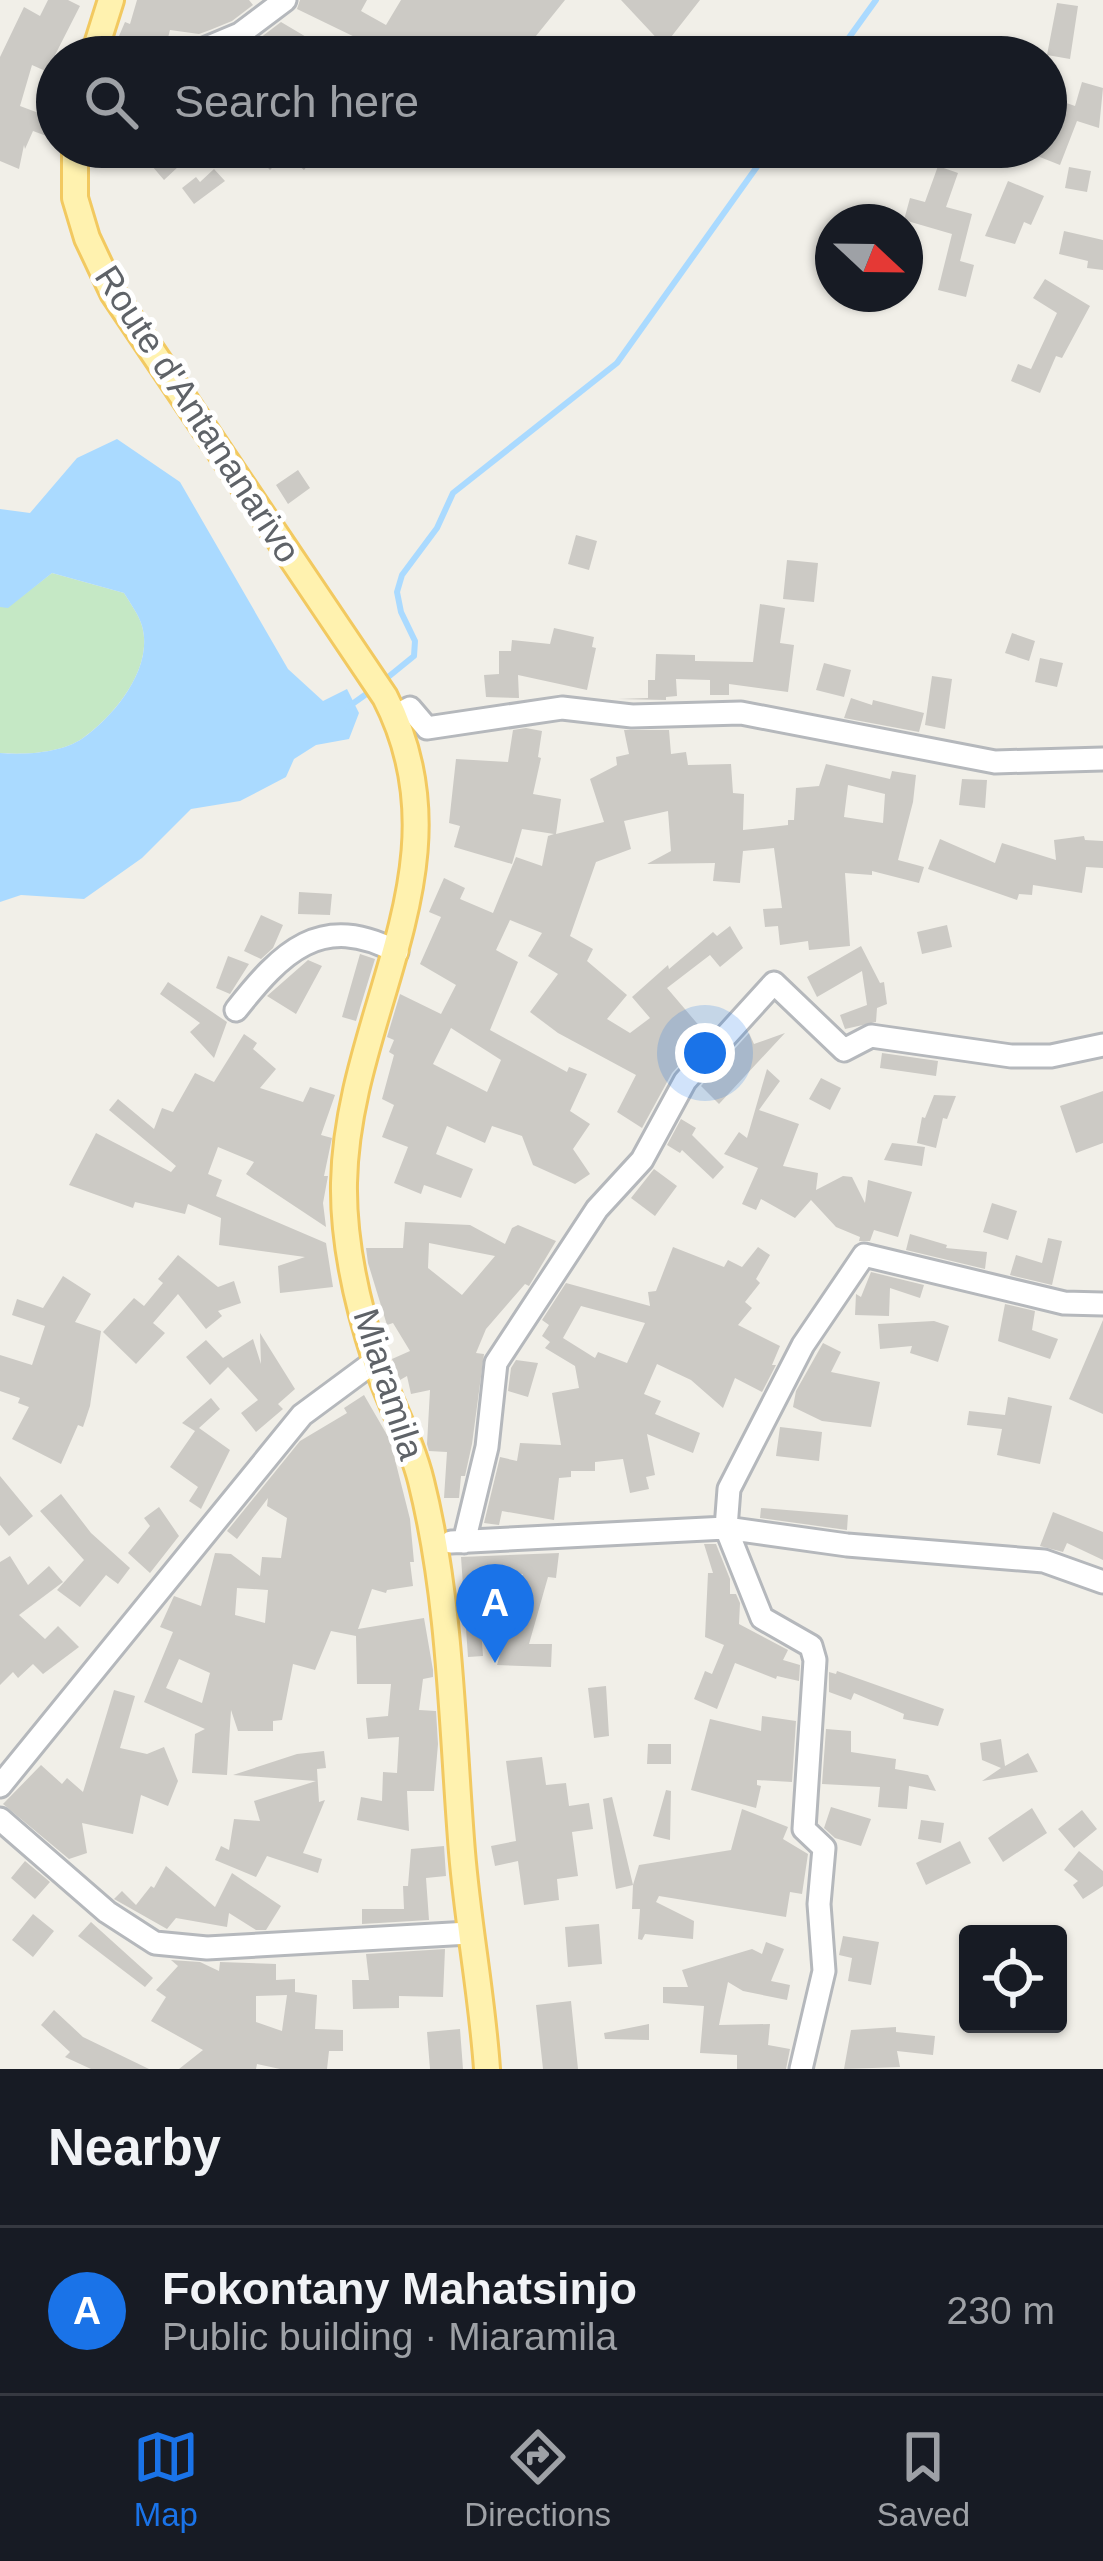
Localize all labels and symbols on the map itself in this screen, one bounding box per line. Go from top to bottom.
north arrow [815,204,923,312]
street label: Route d'Antananarivo [87,258,309,570]
your location [675,1023,735,1083]
street label: Miaramila [345,1303,433,1465]
pin: A [456,1564,534,1663]

